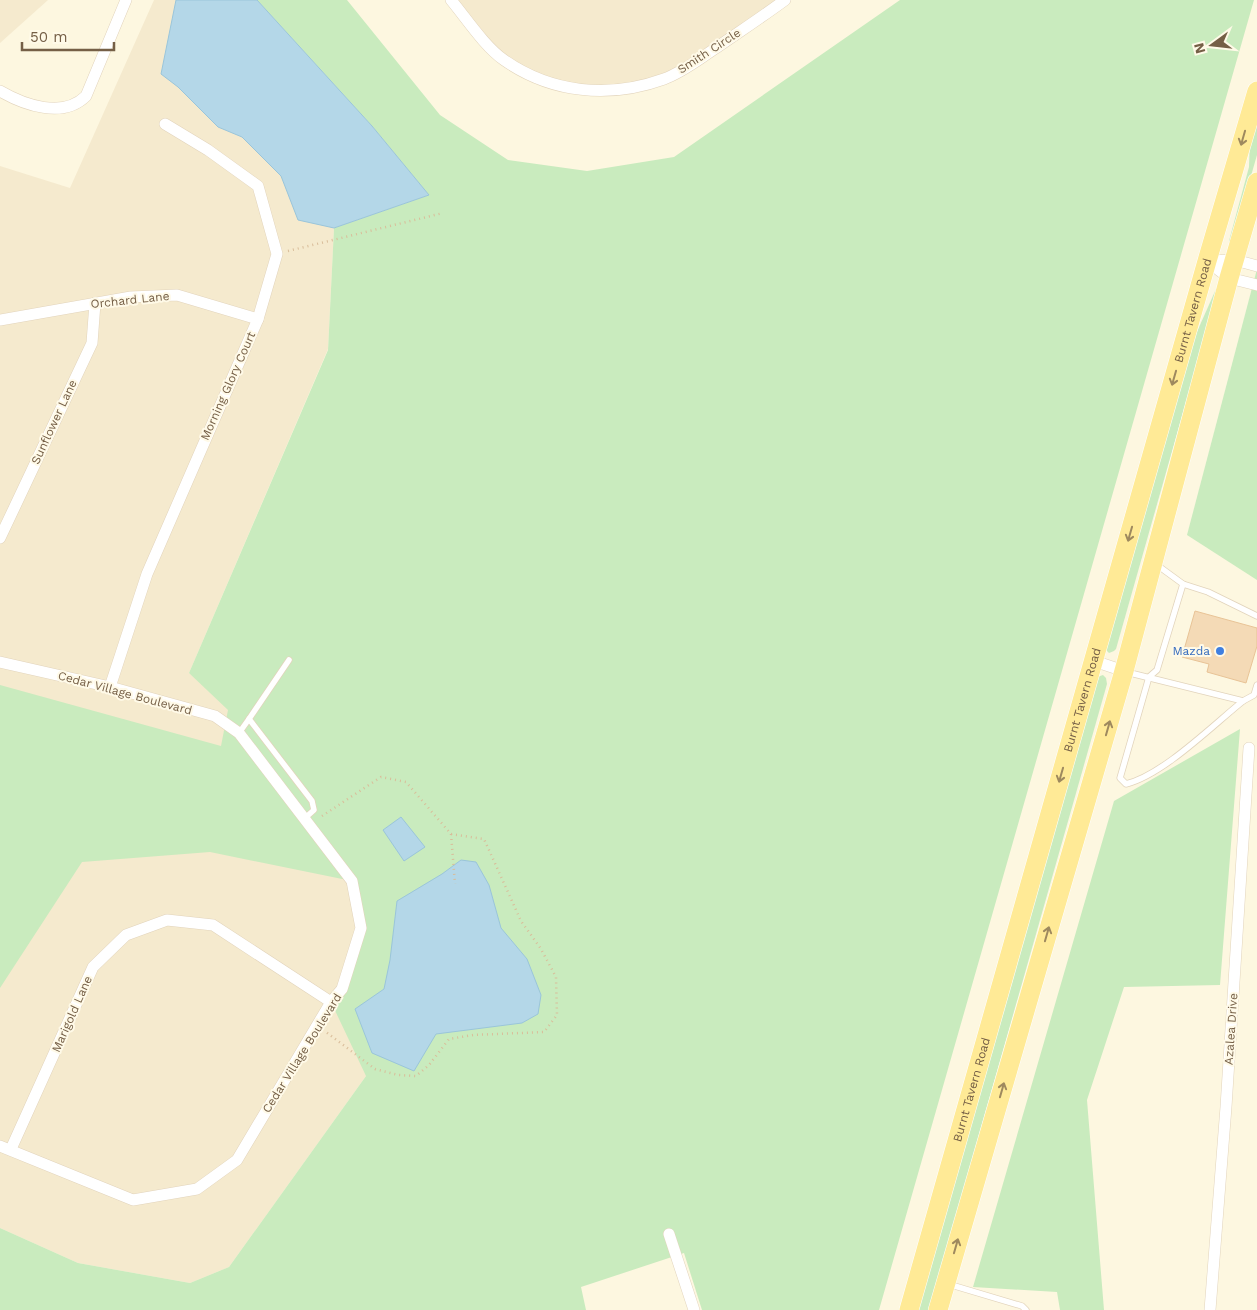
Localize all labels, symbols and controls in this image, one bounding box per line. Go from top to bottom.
scale bar [22,20,115,52]
north arrow [1187,20,1237,70]
street label: Smith Circle [675,25,743,77]
text: 50 m [30,28,67,46]
text: N [1190,41,1209,55]
one-way arrow [1238,129,1248,145]
street label: Burnt Tavern Road [1171,257,1214,364]
street label: Orchard Lane [90,289,170,311]
street label: Morning Glory Court [198,329,258,443]
one-way arrow [1169,370,1178,386]
street label: Sunflower Lane [28,377,80,466]
one-way arrow [1124,526,1134,542]
place label: Mazda [1172,644,1210,658]
marker: Mazda [1214,645,1226,657]
street label: Burnt Tavern Road [1061,646,1104,754]
street label: Cedar Village Boulevard [56,668,194,718]
one-way arrow [1103,720,1113,736]
one-way arrow [1056,766,1066,782]
one-way arrow [1043,927,1053,943]
street label: Marigold Lane [49,974,95,1054]
street label: Cedar Village Boulevard [259,991,345,1115]
street label: Azalea Drive [1221,992,1241,1065]
street label: Burnt Tavern Road [950,1036,993,1144]
one-way arrow [997,1083,1007,1099]
one-way arrow [952,1239,962,1255]

